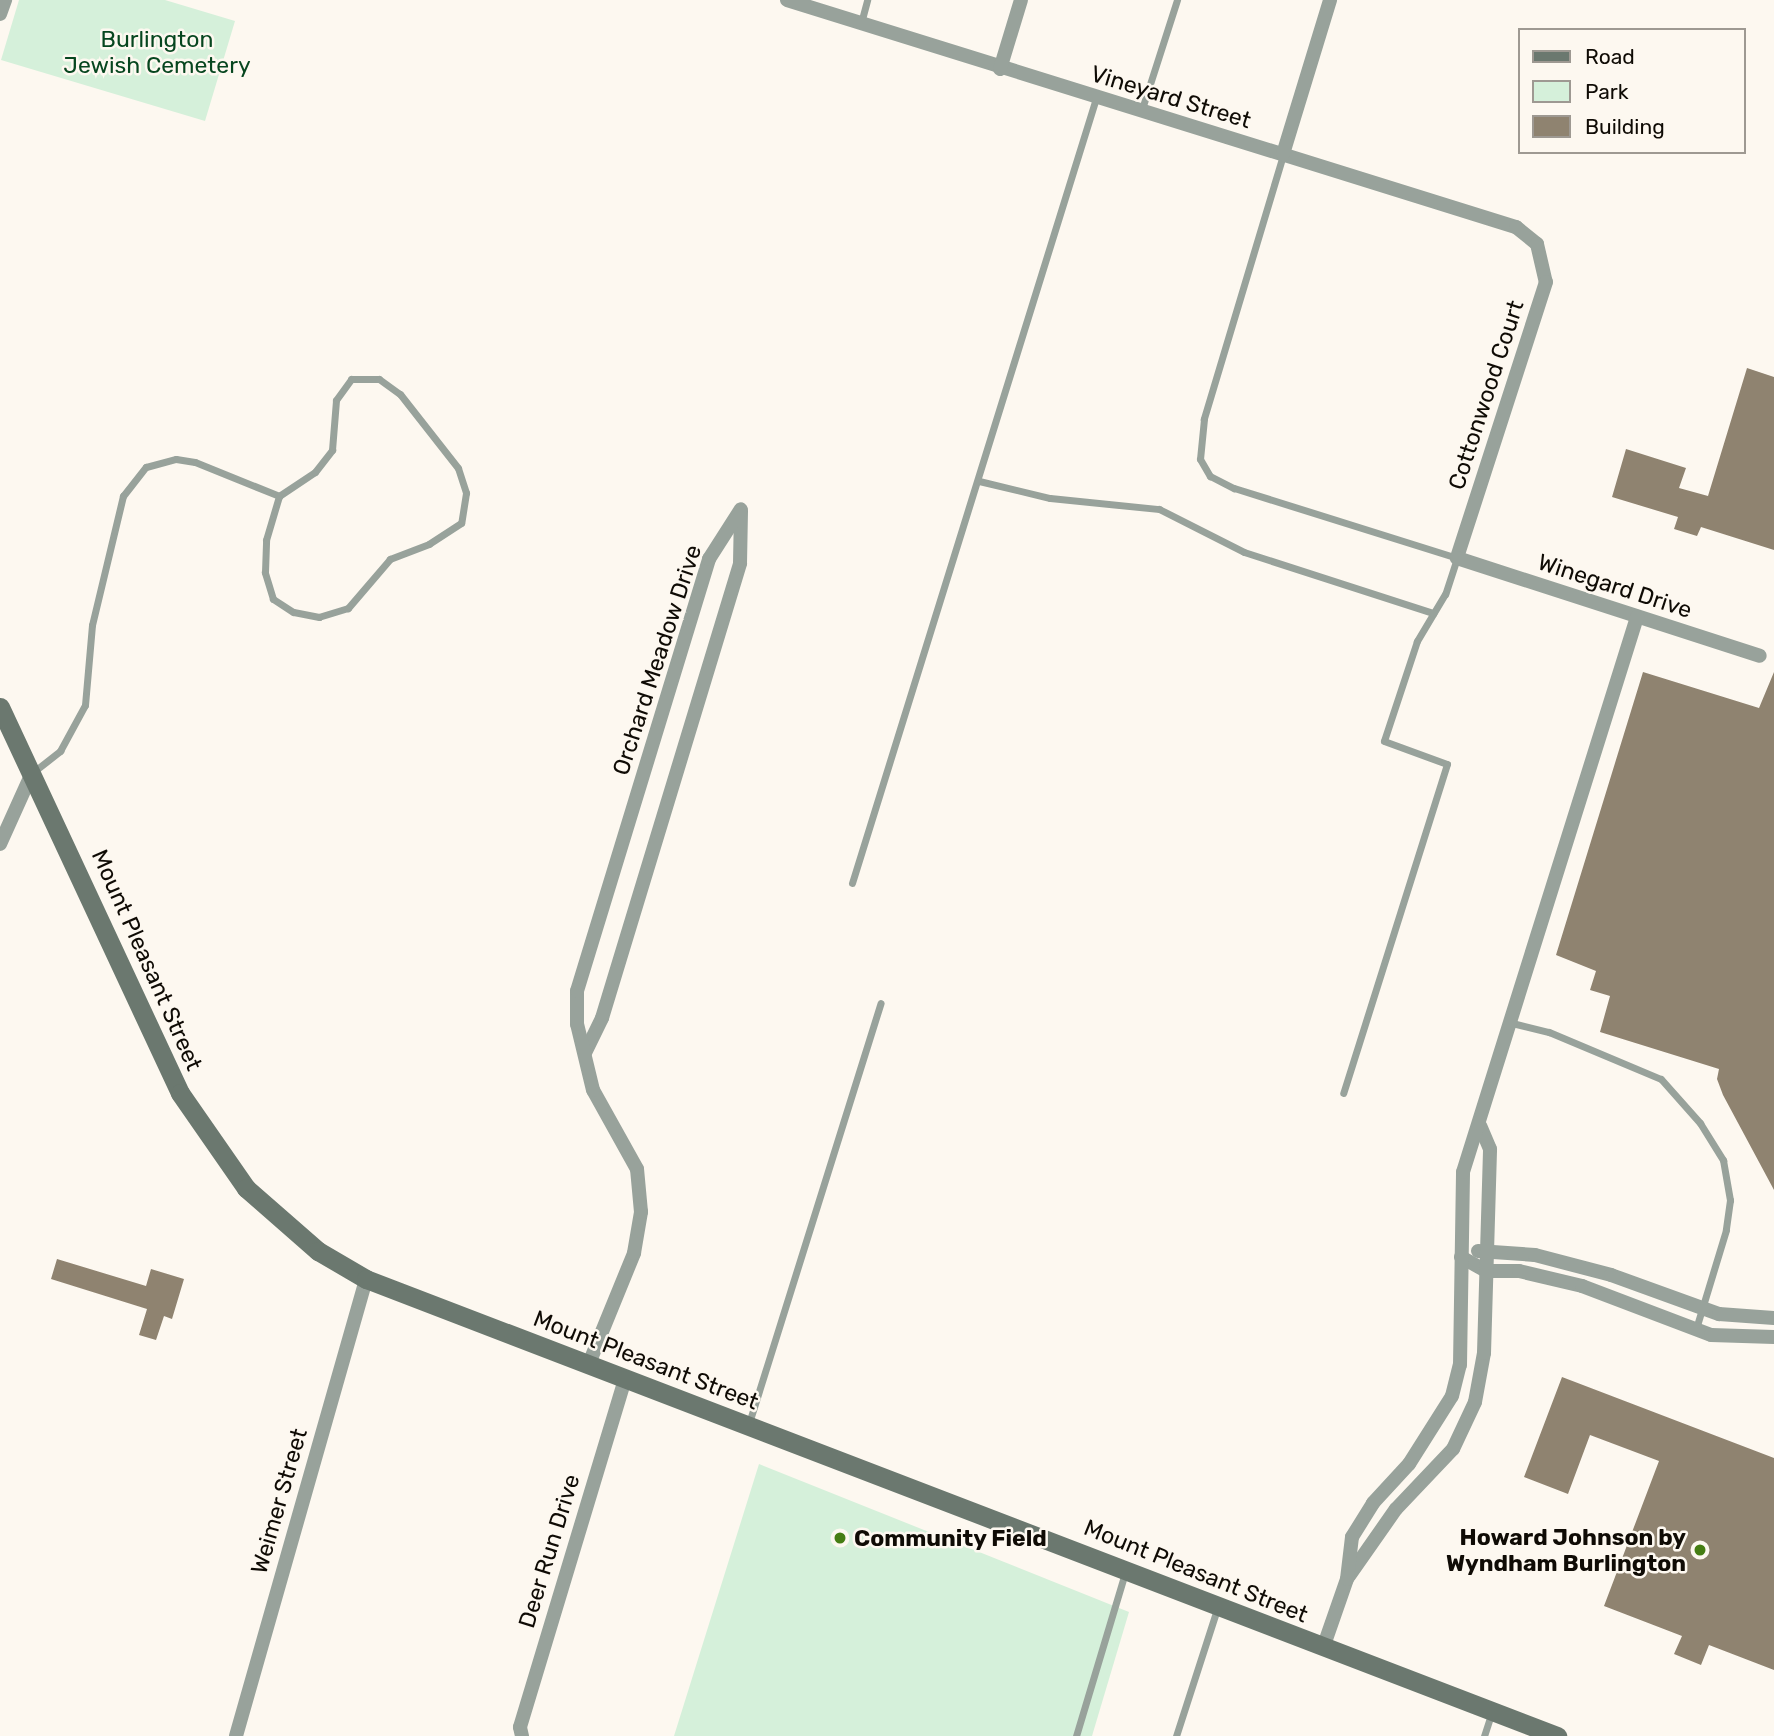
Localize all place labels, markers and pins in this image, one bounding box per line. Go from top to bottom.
place label: Howard Johnson by Wyndham Burlington [1446,1523,1686,1577]
place label: Community Field [854,1524,1047,1552]
marker: Community Field [832,1530,848,1546]
marker: Howard Johnson by Wyndham Burlington [1692,1542,1708,1558]

